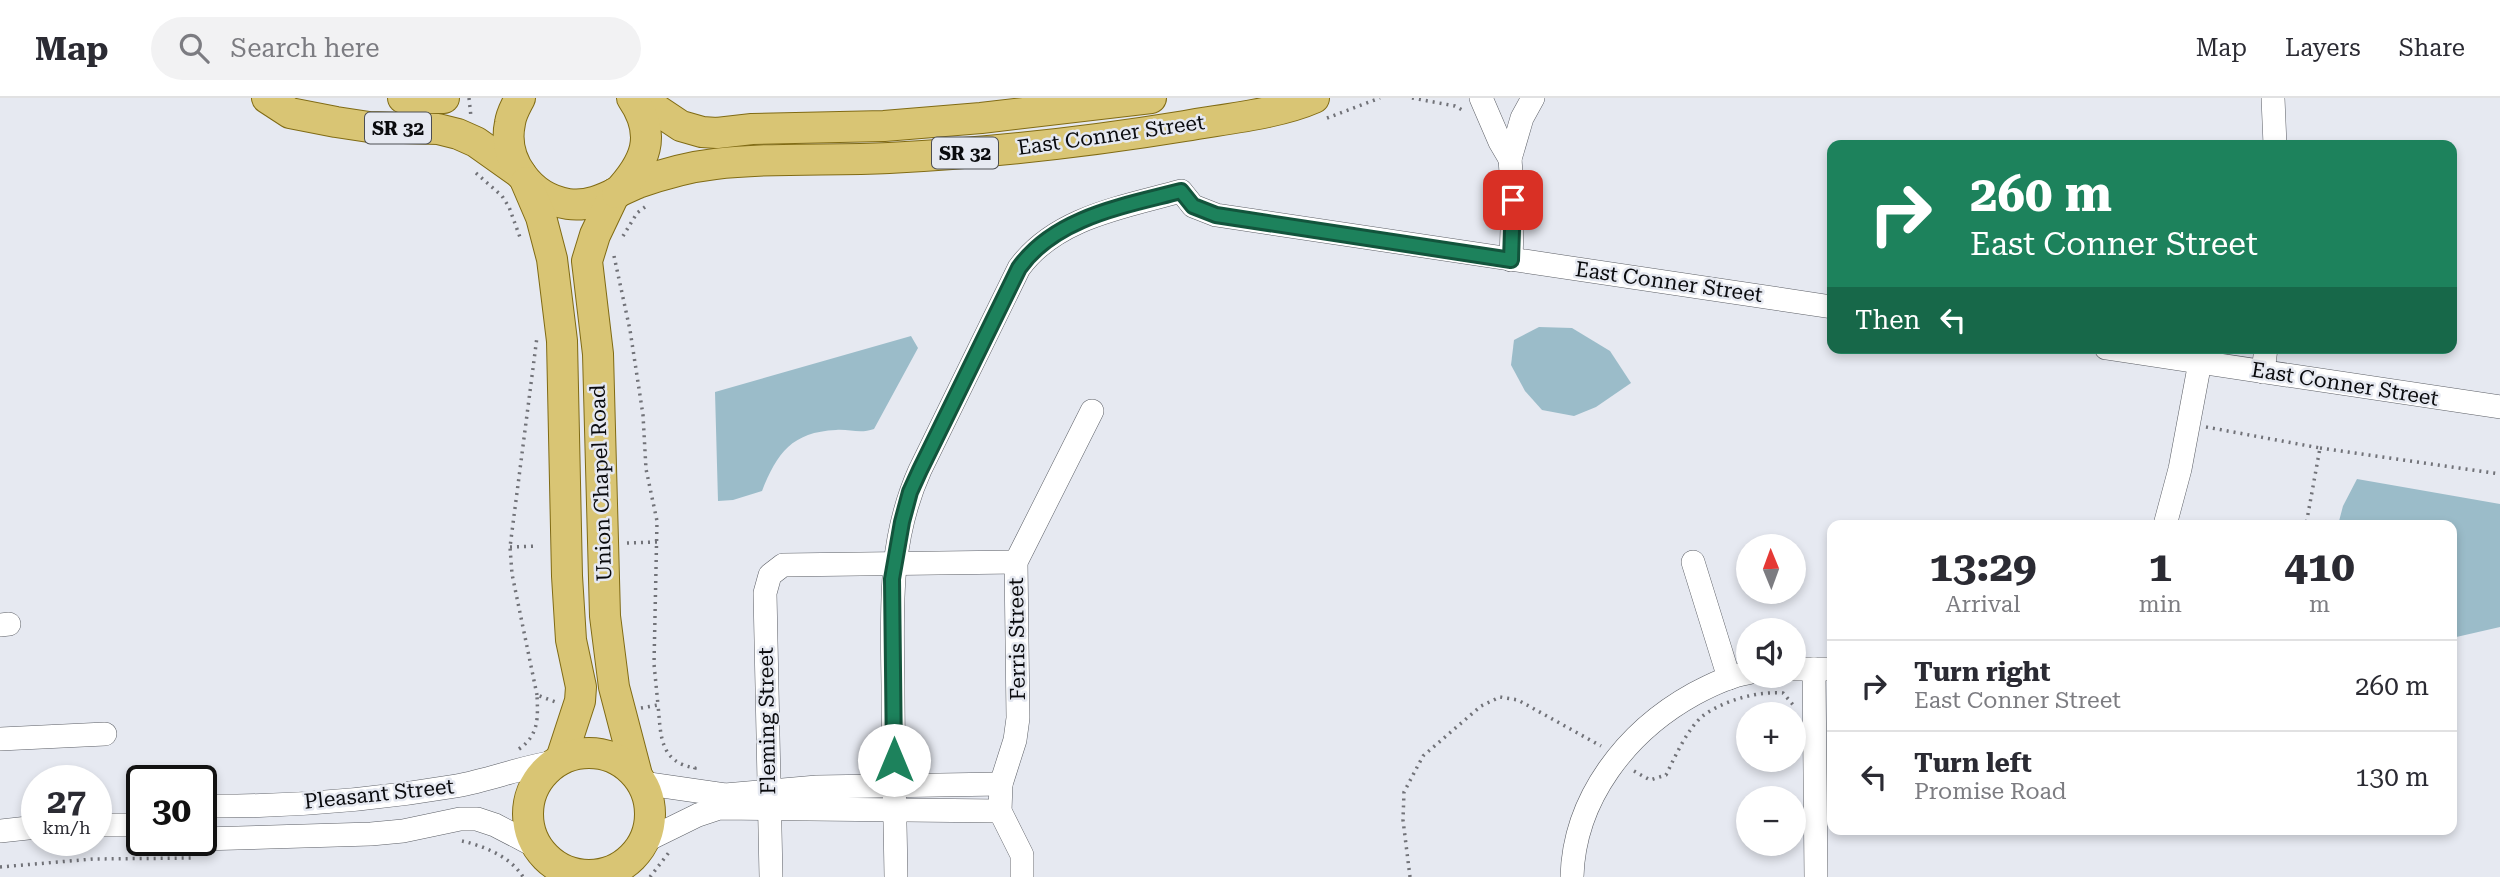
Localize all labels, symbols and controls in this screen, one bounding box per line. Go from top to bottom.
search box [151,17,641,80]
text: Map [35,29,109,68]
icon: search [175,29,213,67]
text: Search here [231,33,380,63]
text: Map [2196,34,2247,62]
text: Layers [2285,34,2361,62]
text: Share [2399,34,2465,62]
street label: East Conner Street [1016,110,1206,160]
road number: SR 32 [365,112,431,144]
road number: SR 32 [932,138,998,168]
text: 260 m [1970,166,2112,223]
icon: right [1855,168,1946,259]
pin [1483,170,1543,230]
icon: arrive [1494,181,1532,219]
text: East Conner Street [1970,225,2258,263]
street label: East Conner Street [1574,257,1764,307]
icon: left [1934,301,1972,339]
text: Then [1855,305,1920,335]
street label: East Conner Street [2250,357,2440,411]
street label: Union Chapel Road [586,384,616,582]
north arrow [1736,534,1806,604]
map controls [1736,534,1806,856]
text: 13:29 [1929,542,2036,591]
text: 1 [2149,542,2172,591]
text: 410 [2284,542,2355,591]
street label: Ferris Street [1004,577,1030,701]
text: Arrival [1945,591,2020,618]
text: min [2139,591,2182,618]
text: m [2309,591,2330,618]
button: sound [1736,618,1806,688]
street label: Fleming Street [754,647,780,795]
text: Turn right [1914,657,2050,687]
icon: right [1855,667,1893,705]
text: 260 m [2355,671,2429,701]
text: East Conner Street [1914,687,2121,714]
button: + [1736,702,1806,772]
position arrow [857,723,931,797]
text: Turn left [1914,748,2032,778]
icon: left [1855,758,1893,796]
text: 130 m [2355,762,2429,792]
speed limit sign: 30 [126,765,217,856]
street label: Pleasant Street [303,774,455,814]
text: Promise Road [1914,778,2066,805]
text: 27 [47,781,86,822]
button: − [1736,786,1806,856]
text: km/h [42,817,91,838]

